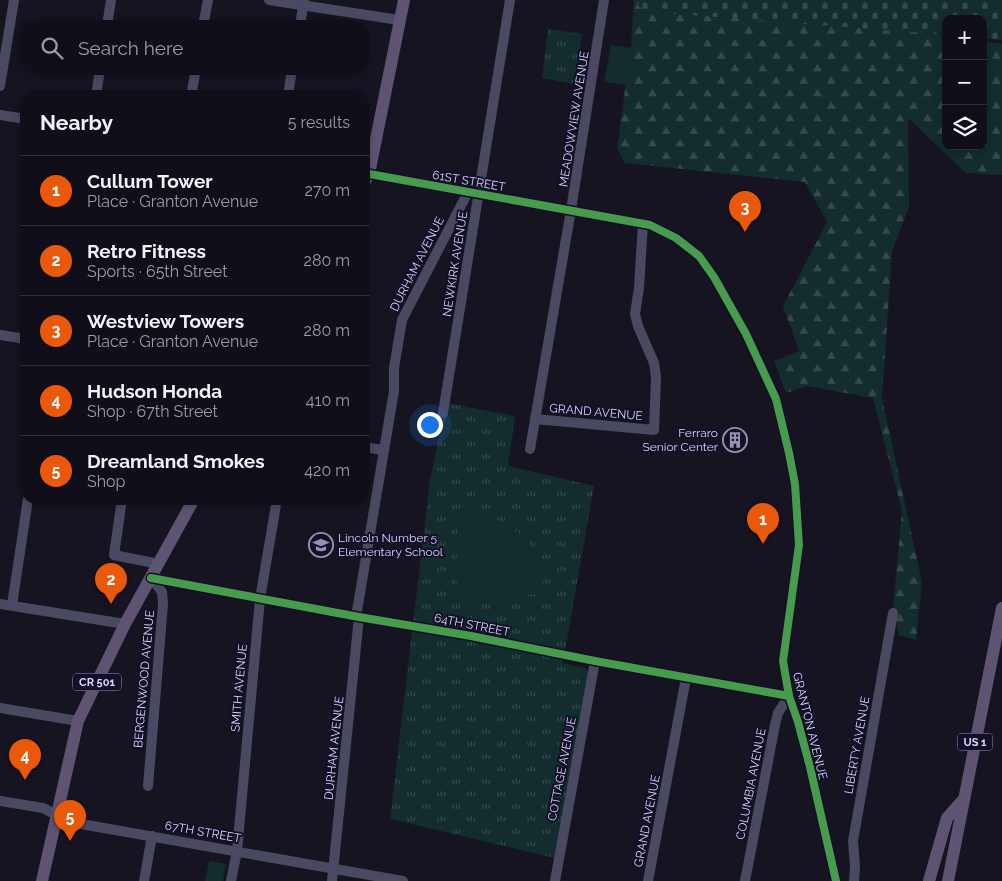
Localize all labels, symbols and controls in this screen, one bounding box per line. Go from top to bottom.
map controls [942,15,987,150]
button: + [942,15,987,60]
search box [20,20,370,75]
icon: search [38,34,66,62]
text: Search here [78,37,184,59]
street label: MEADOWVIEW AVENUE [556,50,592,188]
button: − [942,60,987,105]
button: layers [942,105,987,150]
text: Nearby [40,110,113,135]
text: 5 results [288,113,350,132]
street label: 61ST STREET [431,168,507,194]
text: Cullum Tower [87,170,213,192]
text: 1 [52,181,60,200]
text: 270 m [305,181,350,200]
pin: 3 [729,191,761,232]
text: Place · Granton Avenue [87,192,258,211]
street label: NEWKIRK AVENUE [440,210,470,318]
street label: DURHAM AVENUE [387,214,447,314]
text: Retro Fitness [87,240,206,262]
text: 2 [51,251,61,270]
text: 280 m [304,251,350,270]
text: Sports · 65th Street [87,262,228,281]
text: Westview Towers [87,310,244,332]
text: 3 [52,321,60,340]
text: 280 m [304,321,350,340]
text: Place · Granton Avenue [87,332,258,351]
text: Hudson Honda [87,380,222,402]
text: 4 [51,391,61,410]
text: 410 m [306,391,350,410]
street label: GRAND AVENUE [549,401,643,423]
text: Shop · 67th Street [87,402,218,421]
your location [417,412,443,438]
place label: Ferraro Senior Center [643,426,719,454]
building icon: Ferraro Senior Center [722,427,748,453]
text: Dreamland Smokes [87,450,265,472]
text: 5 [52,461,60,480]
text: 420 m [304,461,350,480]
text: Shop [87,472,125,491]
pin: 1 [747,503,779,544]
place label: Lincoln Number 5 Elementary School [338,531,444,559]
school or university icon: Lincoln Number 5 Elementary School [308,532,334,558]
pin: 2 [95,563,127,604]
street label: BERGENWOOD AVENUE [131,609,157,749]
street label: 64TH STREET [433,611,512,639]
street label: SMITH AVENUE [228,643,250,733]
street label: GRANTON AVENUE [790,671,830,781]
road number: CR 501 [73,674,121,690]
street label: DURHAM AVENUE [322,695,346,801]
street label: LIBERTY AVENUE [842,695,872,795]
street label: COTTAGE AVENUE [545,716,579,822]
street label: COLUMBIA AVENUE [733,727,769,841]
road number: US 1 [958,734,992,750]
pin: 4 [9,739,41,780]
street label: GRAND AVENUE [631,774,663,868]
pin: 5 [54,800,86,841]
street label: 67TH STREET [164,818,243,846]

